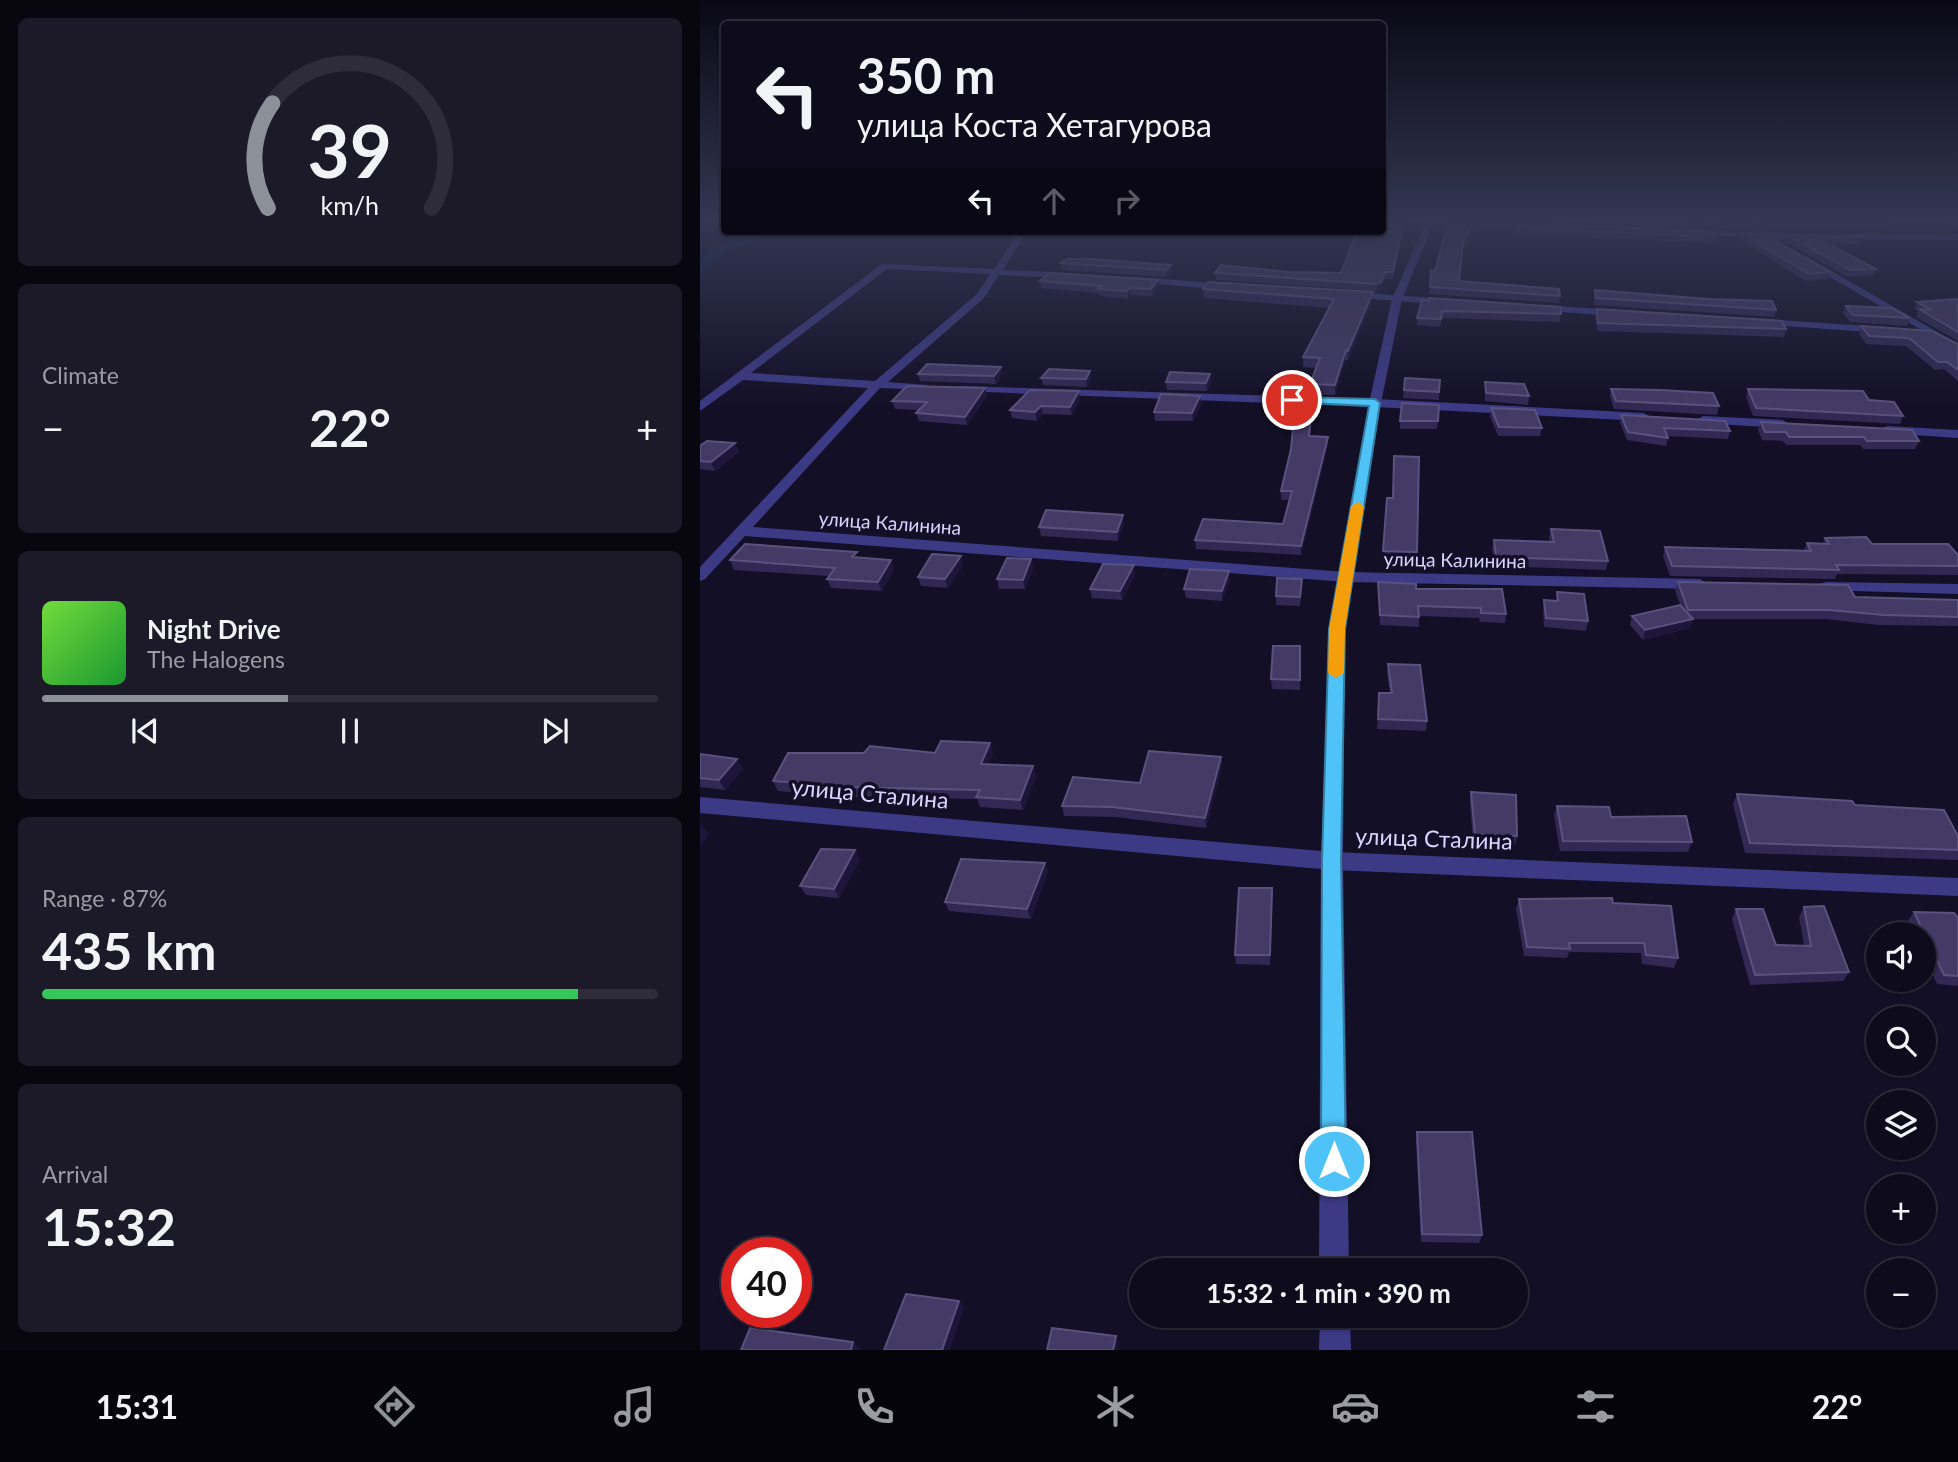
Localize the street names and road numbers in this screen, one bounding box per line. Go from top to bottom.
street label: улица Калинина [818,506,962,539]
street label: улица Калинина [1384,547,1527,572]
street label: улица Сталина [790,772,950,814]
street label: улица Сталина [1355,821,1513,855]

